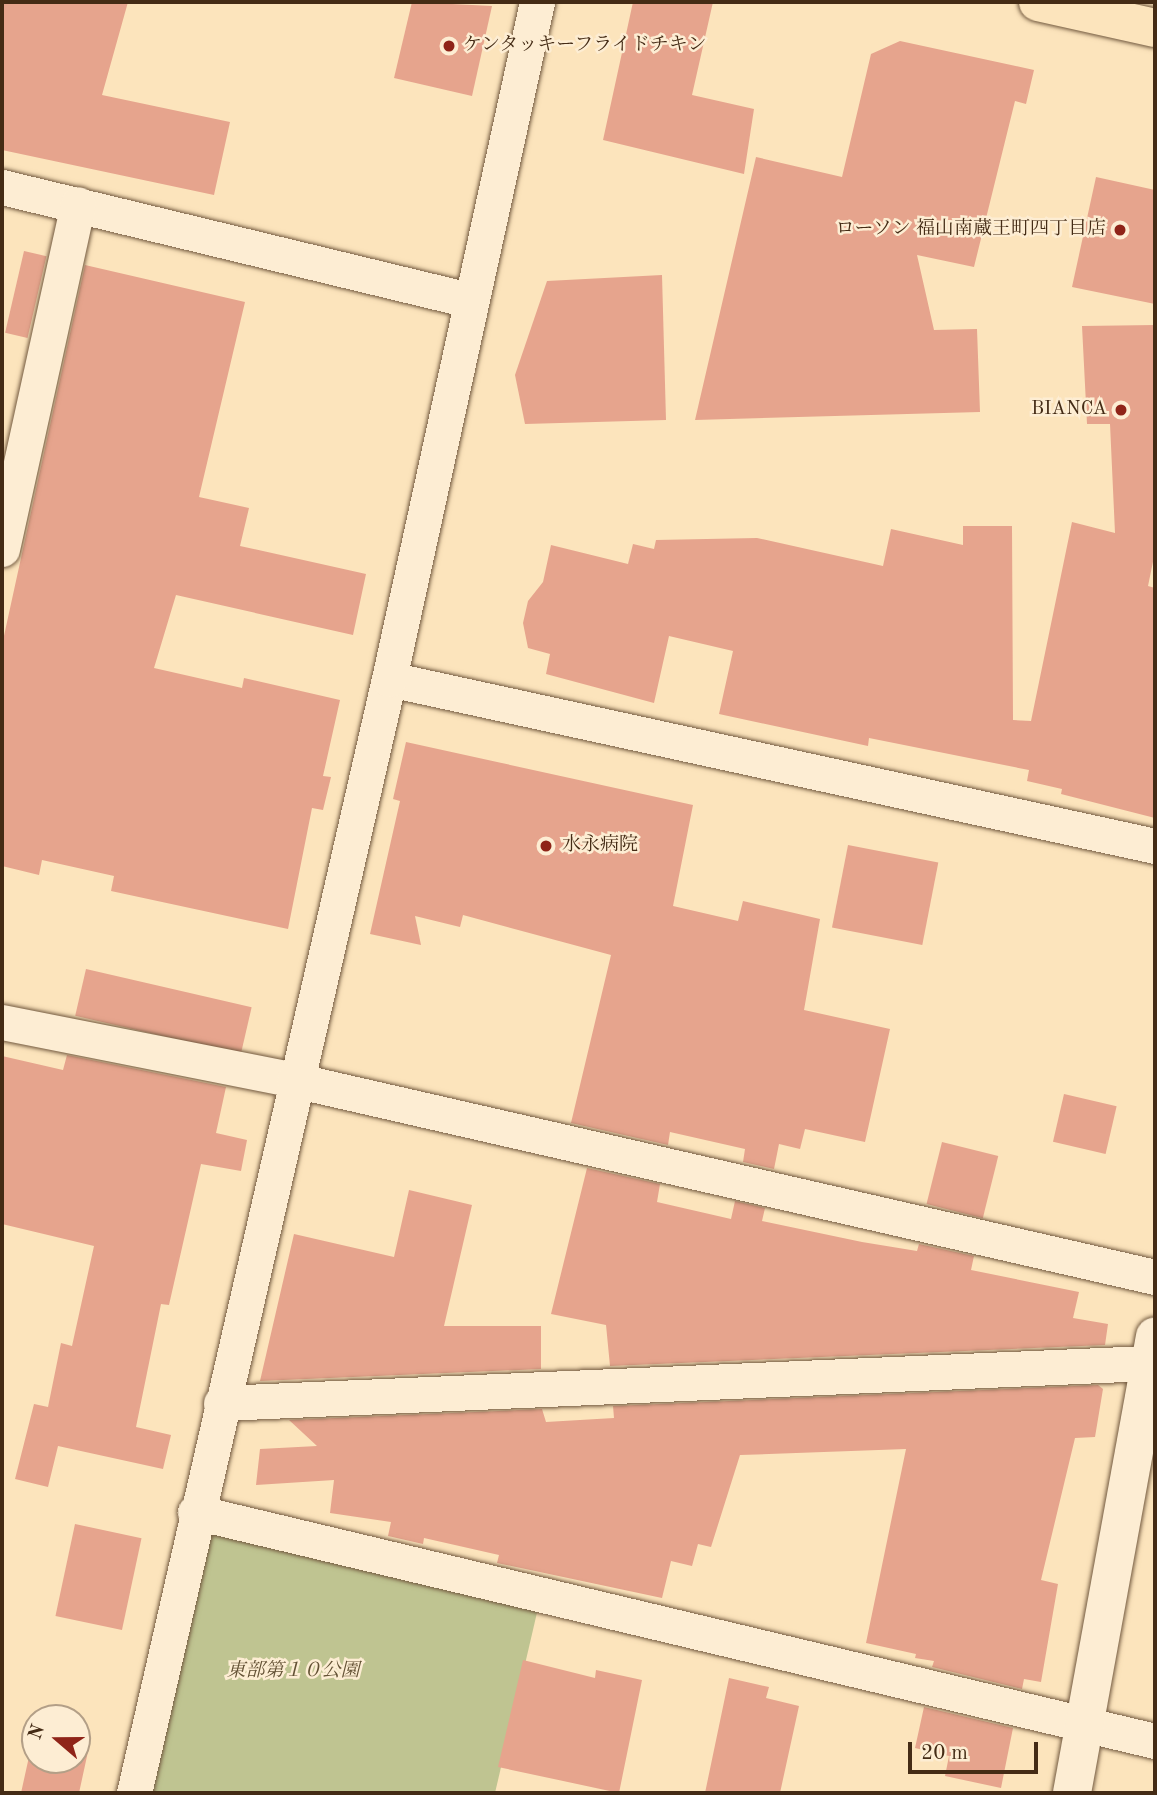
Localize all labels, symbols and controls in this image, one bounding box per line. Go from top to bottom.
place label: ケンタッキーフライドチキン [463,35,710,57]
marker: ケンタッキーフライドチキン [441,38,457,54]
place label: ローソン 福山南蔵王町四丁目店 [835,219,1106,241]
marker: ローソン 福山南蔵王町四丁目店 [1112,222,1128,238]
place label: BIANCA [1031,399,1107,421]
marker: BIANCA [1113,402,1129,418]
place label: 水永病院 [562,835,638,857]
marker: 水永病院 [536,836,556,856]
park label: 東部第１０公園 [227,1661,359,1683]
north arrow [21,1704,91,1774]
text: N [26,1722,49,1742]
scale bar [912,1728,1042,1772]
text: 20 m [921,1743,968,1764]

